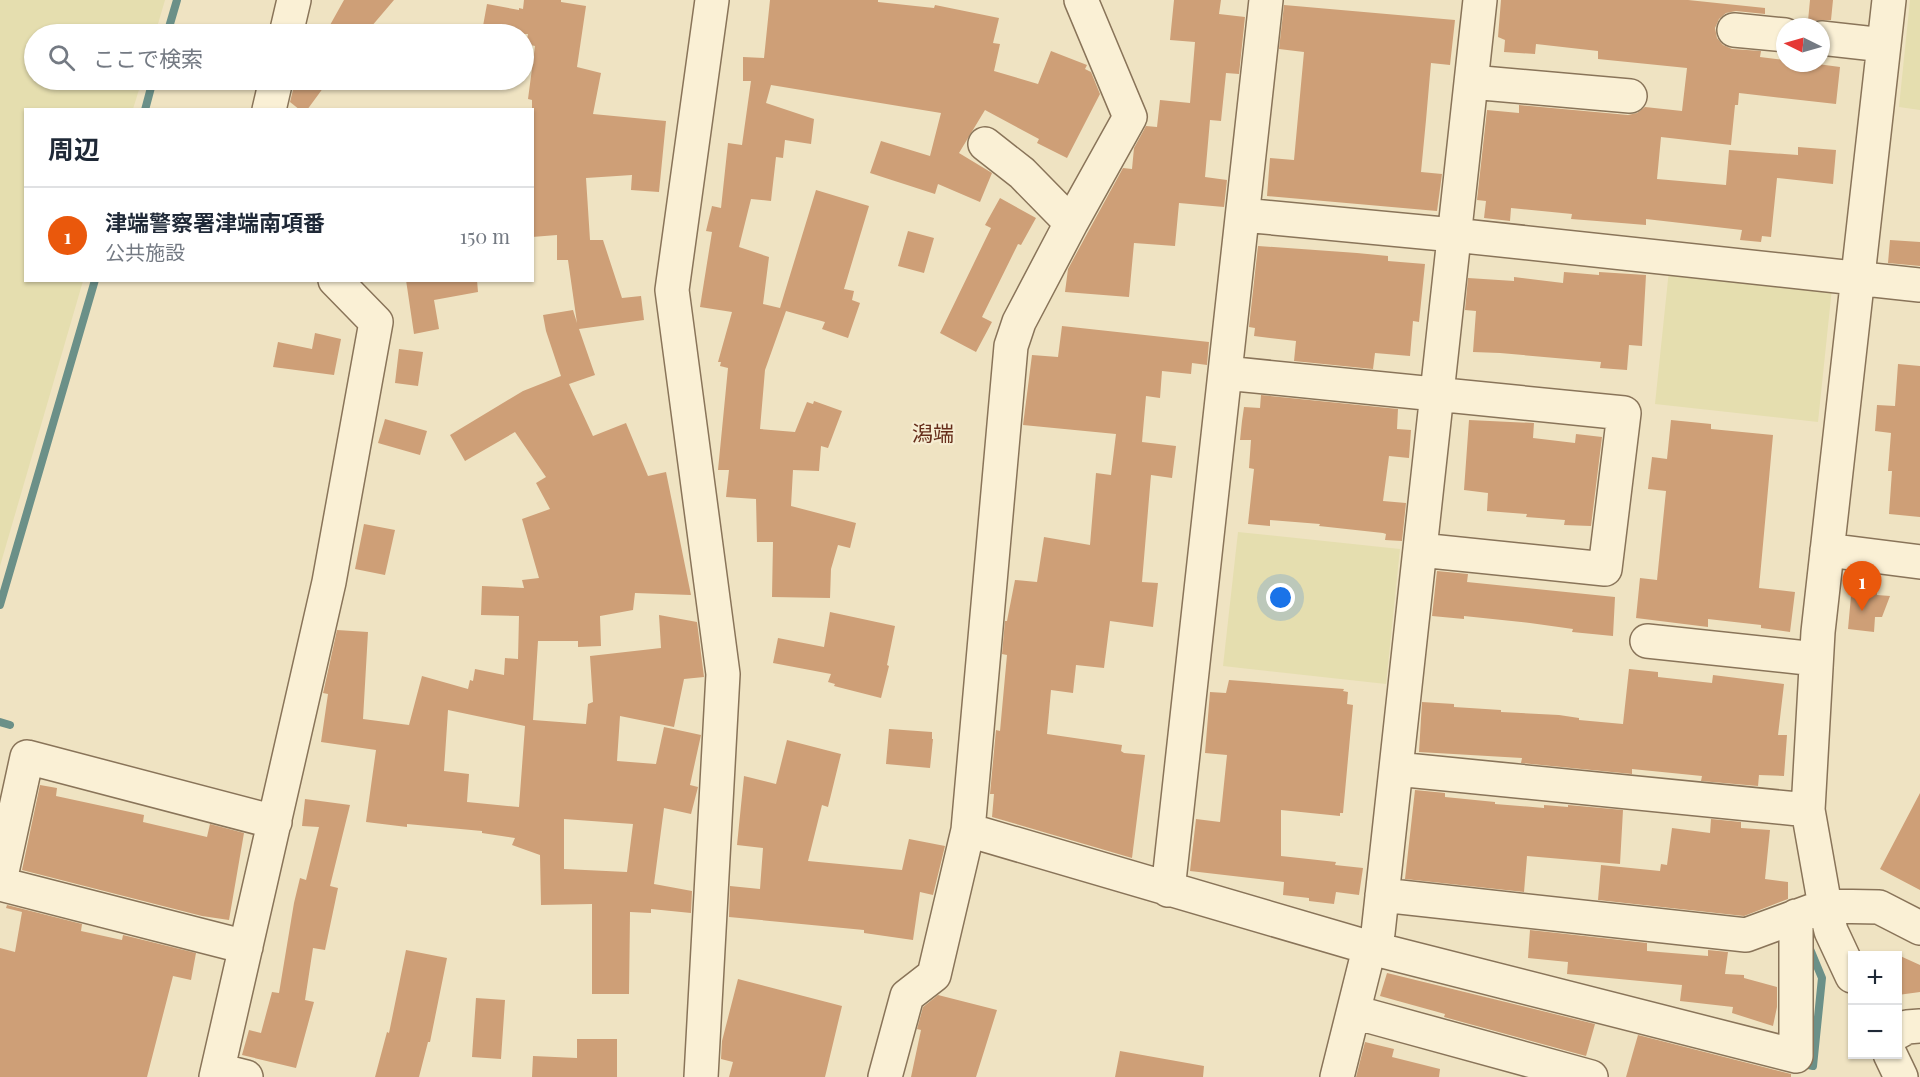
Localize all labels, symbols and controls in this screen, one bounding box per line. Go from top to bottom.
north arrow [1776,18,1830,72]
search box [24,24,534,90]
icon: search [45,41,78,74]
text: ここで検索 [93,43,203,73]
text: 周辺 [48,131,100,166]
text: 津端警察署津端南項番 [105,207,325,237]
text: 1 [64,222,71,249]
text: 150 m [460,222,510,249]
text: 公共施設 [105,238,185,265]
district label: 潟端 [912,418,954,446]
pin: 1 [1842,562,1882,611]
your location [1266,583,1295,612]
map controls [1848,951,1902,1059]
button: + [1848,951,1902,1005]
button: − [1848,1005,1902,1059]

